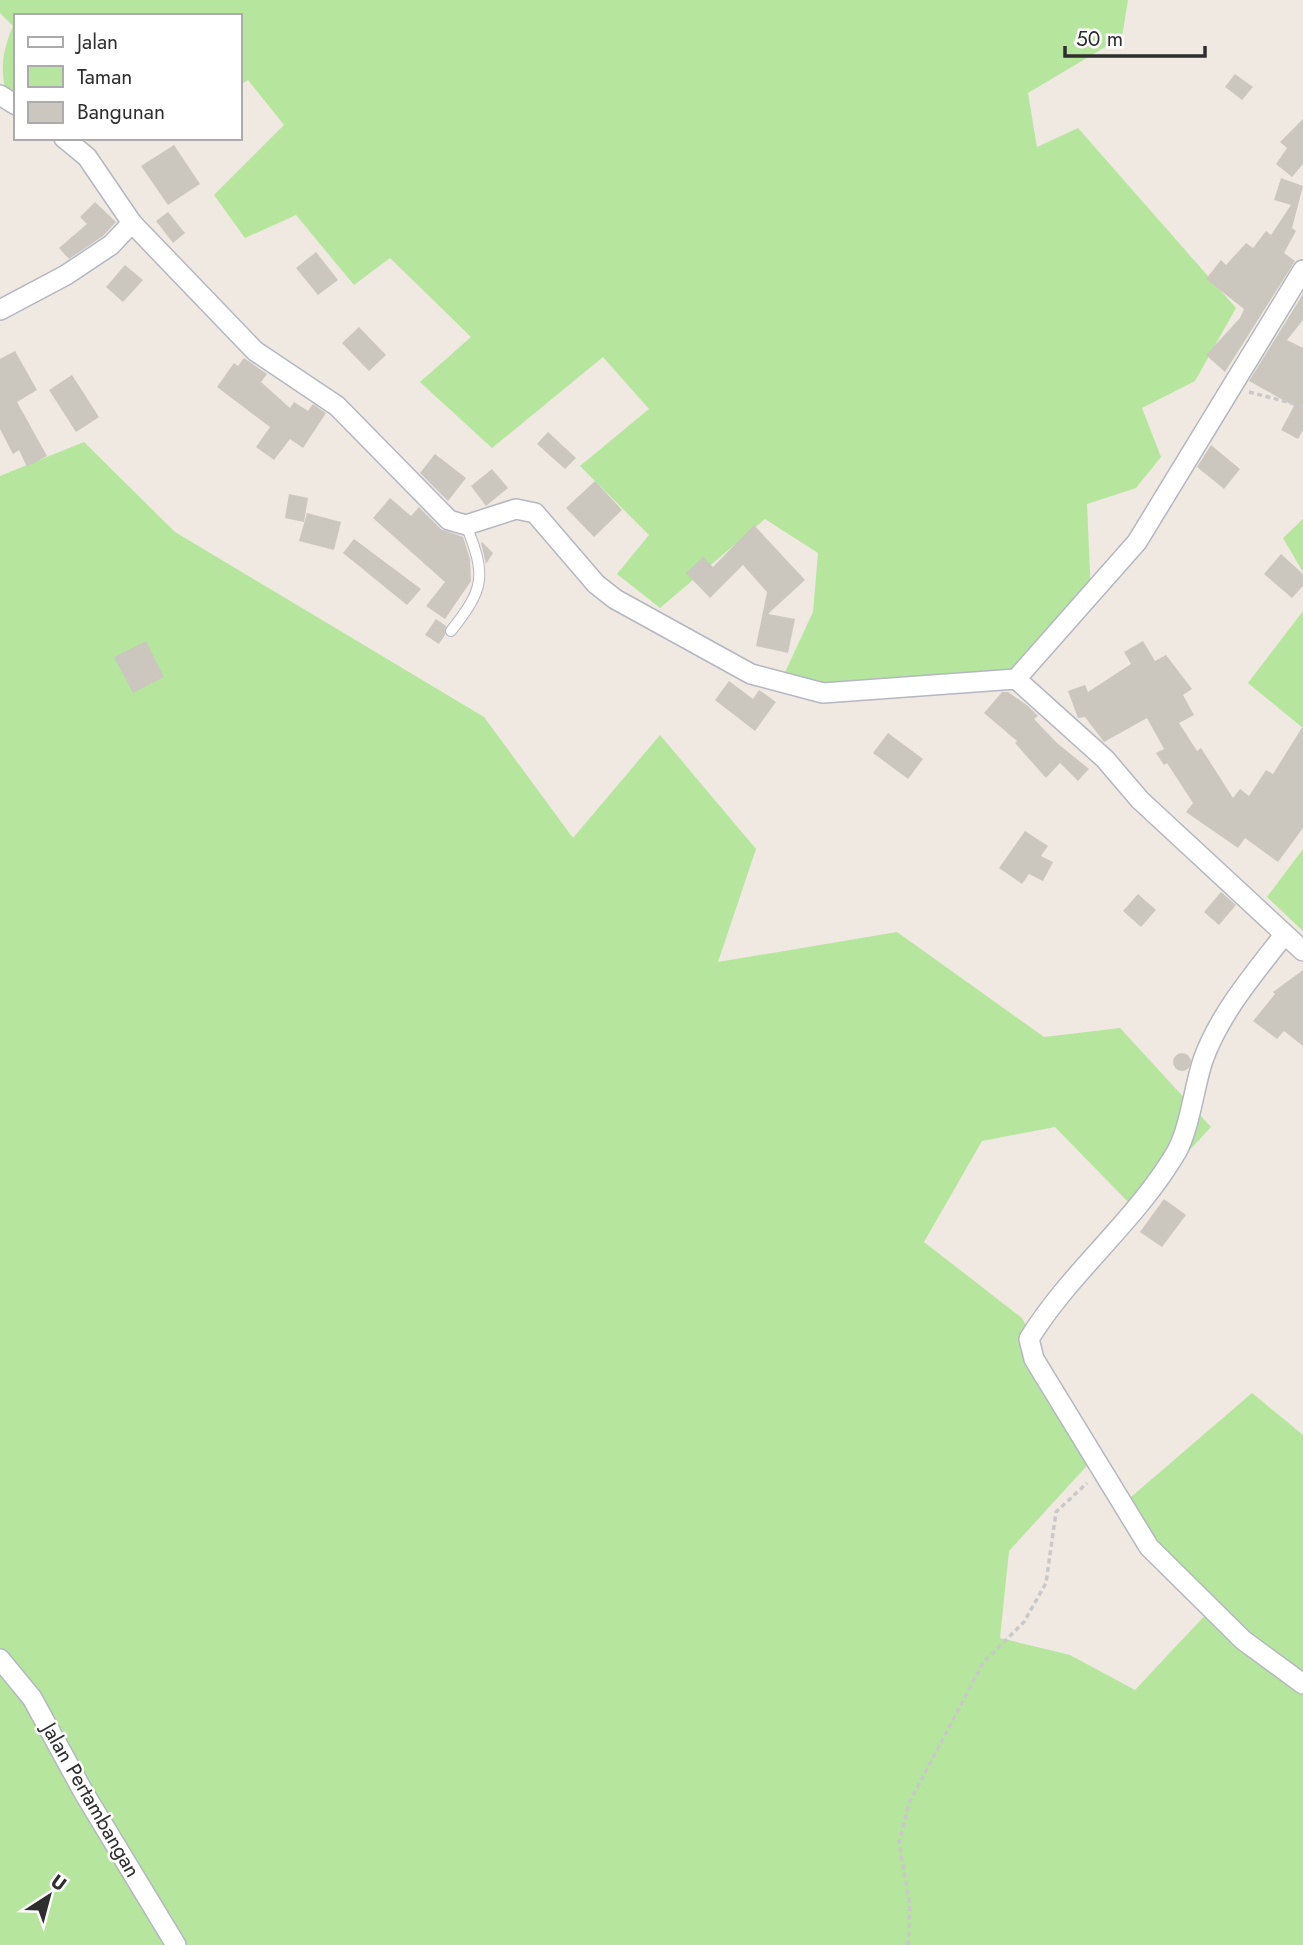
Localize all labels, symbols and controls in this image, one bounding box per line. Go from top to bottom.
legend [14,14,242,140]
scale bar [1065,14,1205,58]
text: 50 m [1076,24,1123,54]
text: Jalan [74,27,118,57]
text: Taman [77,62,132,92]
text: Bangunan [77,97,165,127]
street label: Jalan Pertambangan [33,1715,147,1883]
north arrow [14,1861,84,1931]
text: U [45,1868,72,1897]

